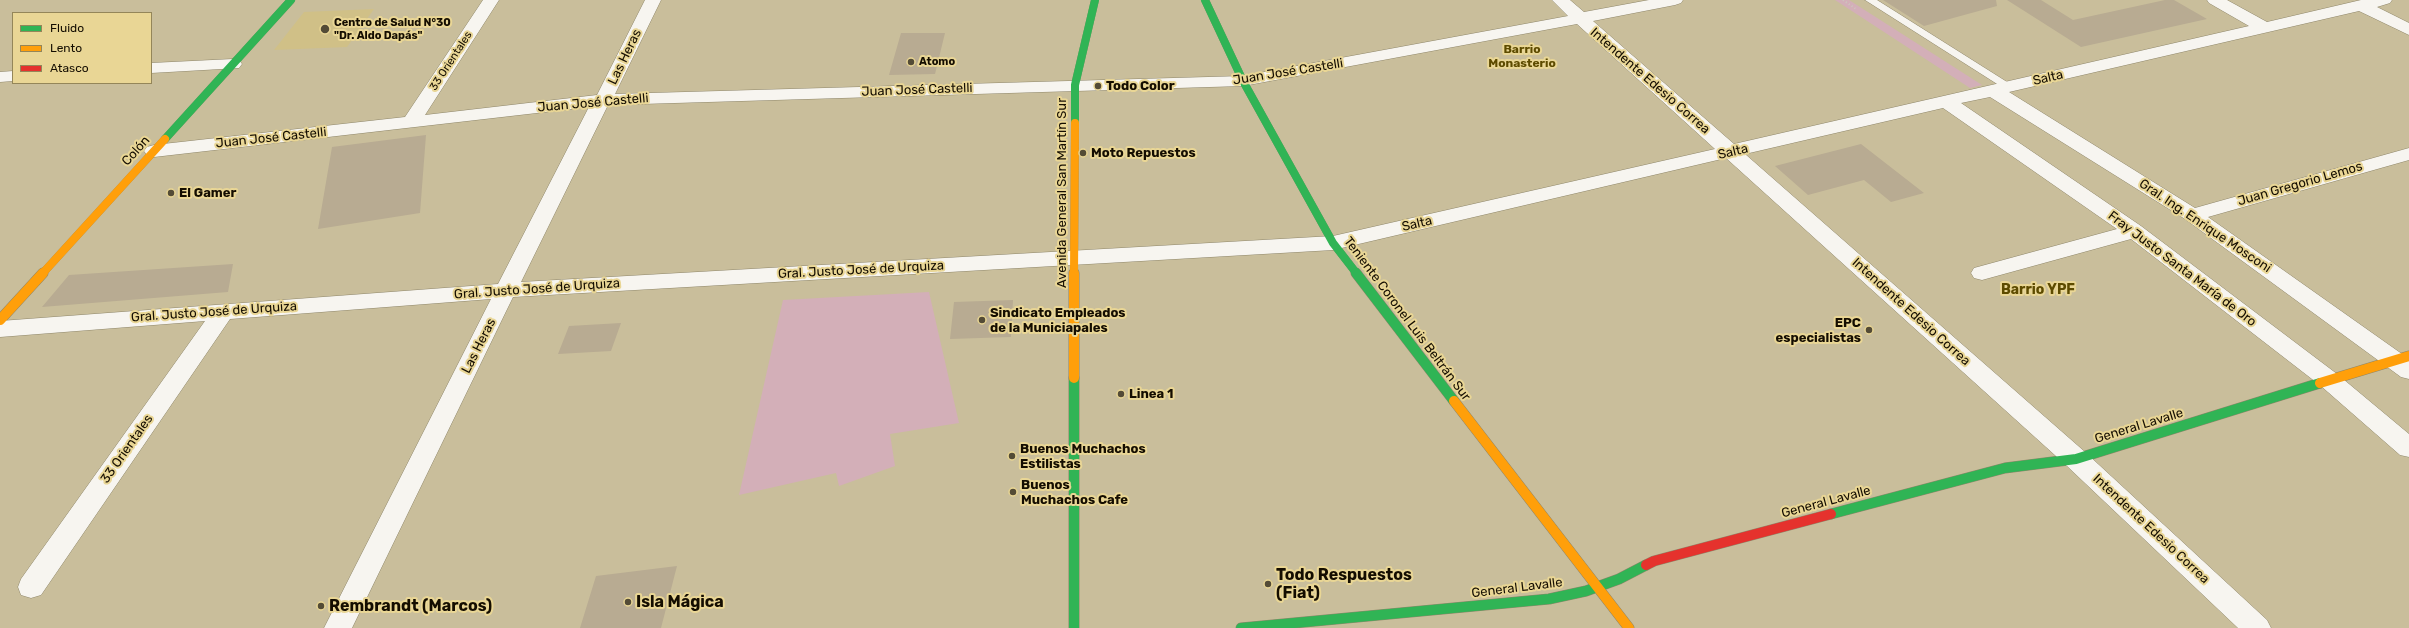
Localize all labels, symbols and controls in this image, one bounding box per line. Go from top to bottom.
legend [12,12,152,84]
place label: Centro de Salud N°30 "Dr. Aldo Dapás" [334,16,451,42]
text: Fluido [50,21,84,35]
marker: Centro de Salud N°30 "Dr. Aldo Dapás" [319,23,331,35]
street label: Intendente Edesio Correa [1587,25,1713,137]
street label: Las Heras [605,27,645,87]
street label: 33 Orientales [427,29,475,93]
text: Lento [50,41,82,55]
district label: Barrio Monasterio [1488,43,1556,71]
place label: Atomo [919,55,955,69]
street label: Juan José Castelli [1232,56,1344,88]
marker: Atomo [906,57,916,67]
text: Atasco [50,61,89,75]
street label: Salta [2031,67,2065,89]
place label: Todo Color [1106,78,1175,94]
street label: Juan José Castelli [861,80,973,100]
marker: Todo Color [1093,81,1103,91]
street label: Juan José Castelli [537,90,649,116]
street label: Avenida General San Martín Sur [1054,98,1070,288]
street label: Juan José Castelli [215,124,327,152]
street label: Colón [119,133,153,169]
street label: Salta [1716,141,1750,163]
place label: Moto Repuestos [1091,145,1196,161]
marker: Moto Repuestos [1078,148,1088,158]
street label: Juan Gregorio Lemos [2236,159,2364,209]
street label: Gral. Ing. Enrique Mosconi [2136,176,2274,276]
place label: El Gamer [179,185,236,201]
marker: El Gamer [166,188,176,198]
street label: Fray Justo Santa María de Oro [2105,208,2259,330]
street label: Salta [1400,213,1434,235]
street label: Teniente Coronel Luis Beltrán Sur [1340,234,1474,404]
street label: Intendente Edesio Correa [1849,255,1973,369]
street label: Gral. Justo José de Urquiza [778,258,944,282]
street label: Gral. Justo José de Urquiza [454,275,620,303]
district label: Barrio YPF [2001,282,2075,298]
street label: Gral. Justo José de Urquiza [131,298,297,326]
place label: Sindicato Empleados de la Municiapales [990,305,1126,336]
marker: Sindicato Empleados de la Municiapales [977,315,987,325]
place label: EPC especialistas [1776,315,1861,346]
street label: Las Heras [459,316,499,376]
marker: EPC especialistas [1864,325,1874,335]
place label: Linea 1 [1129,386,1173,402]
marker: Linea 1 [1116,389,1126,399]
street label: General Lavalle [2093,405,2185,447]
street label: 33 Orientales [98,412,156,486]
place label: Buenos Muchachos Estilistas [1020,441,1146,472]
marker: Buenos Muchachos Estilistas [1007,451,1017,461]
street label: Intendente Edesio Correa [2090,471,2212,587]
place label: Buenos Muchachos Cafe [1021,477,1128,508]
street label: General Lavalle [1780,483,1872,521]
marker: Buenos Muchachos Cafe [1008,487,1018,497]
place label: Todo Respuestos (Fiat) [1276,565,1412,603]
street label: General Lavalle [1471,575,1563,601]
marker: Todo Respuestos (Fiat) [1263,579,1273,589]
place label: Isla Mágica [636,592,724,612]
place label: Rembrandt (Marcos) [329,596,492,616]
marker: Isla Mágica [623,597,633,607]
marker: Rembrandt (Marcos) [316,601,326,611]

